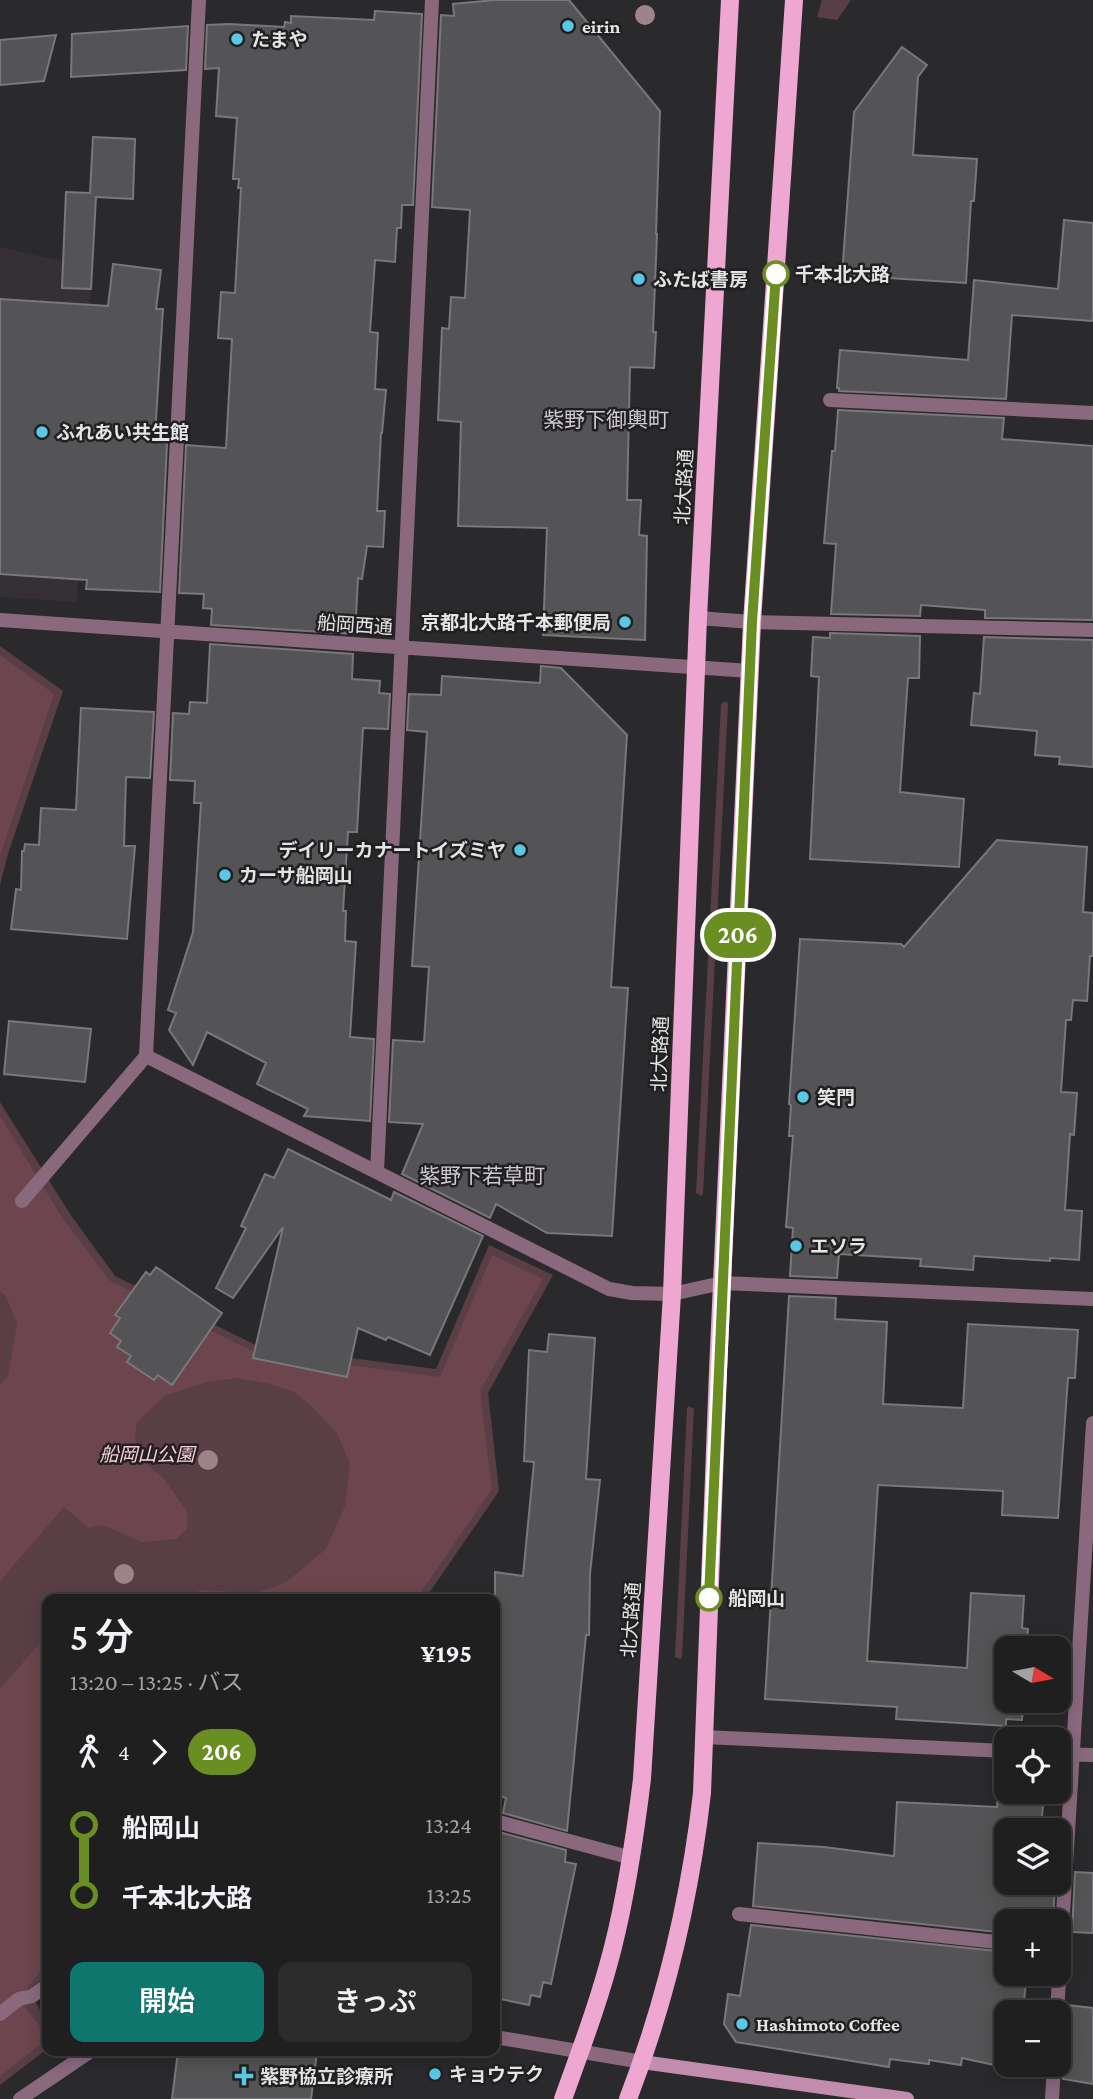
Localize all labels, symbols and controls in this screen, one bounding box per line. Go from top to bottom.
place label: eirin [582,16,620,37]
marker: eirin [560,18,576,34]
place label: たまや [251,29,307,50]
marker: たまや [229,31,245,47]
marker: 千本北大路 [763,261,789,287]
place label: 千本北大路 [795,264,890,285]
place label: ふたば書房 [653,269,748,290]
marker: ふたば書房 [631,271,647,287]
district label: 紫野下御輿町 [543,408,669,432]
place label: ふれあい共生館 [56,422,189,443]
marker: ふれあい共生館 [34,424,50,440]
street label: 北大路通 [672,448,696,526]
street label: 船岡西通 [316,612,394,638]
place label: 京都北大路千本郵便局 [421,612,611,633]
marker: 京都北大路千本郵便局 [617,614,633,630]
place label: デイリーカナートイズミヤ [279,840,506,861]
marker: デイリーカナートイズミヤ [512,842,528,858]
place label: カーサ船岡山 [239,865,353,886]
marker: カーサ船岡山 [217,867,233,883]
line badge: 206 [698,912,778,958]
text: 206 [718,921,758,948]
street label: 北大路通 [648,1016,672,1092]
place label: 笑門 [817,1087,855,1108]
marker: 笑門 [795,1089,811,1105]
district label: 紫野下若草町 [419,1164,545,1188]
place label: エソラ [810,1236,867,1257]
marker: エソラ [788,1238,804,1254]
park label: 船岡山公園 [99,1444,197,1465]
street label: 北大路通 [618,1581,644,1659]
marker: 船岡山 [696,1585,722,1611]
place label: 船岡山 [728,1588,785,1609]
text: 5 分 [70,1616,134,1658]
north arrow [994,1636,1071,1713]
map controls [994,1636,1071,2077]
text: ¥195 [421,1639,472,1668]
text: 13:20 – 13:25 · バス [70,1669,243,1695]
button: locate [994,1727,1071,1804]
icon: walk [70,1733,108,1771]
icon: forward [140,1733,178,1771]
text: 206 [202,1738,242,1765]
text: 4 [118,1739,130,1765]
text: 13:24 [425,1812,472,1838]
text: 船岡山 [122,1814,200,1843]
button: layers [994,1818,1071,1895]
text: 13:25 [426,1882,472,1908]
text: 千本北大路 [122,1884,252,1913]
button: + [994,1909,1071,1986]
button: 開始 [70,1962,264,2042]
button: きっぷ [278,1962,472,2042]
button: − [994,2000,1071,2077]
place label: Hashimoto Coffee [756,2014,900,2035]
marker: Hashimoto Coffee [734,2016,750,2032]
place label: キョウテク [449,2064,544,2085]
marker: 紫野協立診療所 [234,2066,254,2086]
place label: 紫野協立診療所 [260,2066,393,2087]
marker: キョウテク [427,2066,443,2082]

